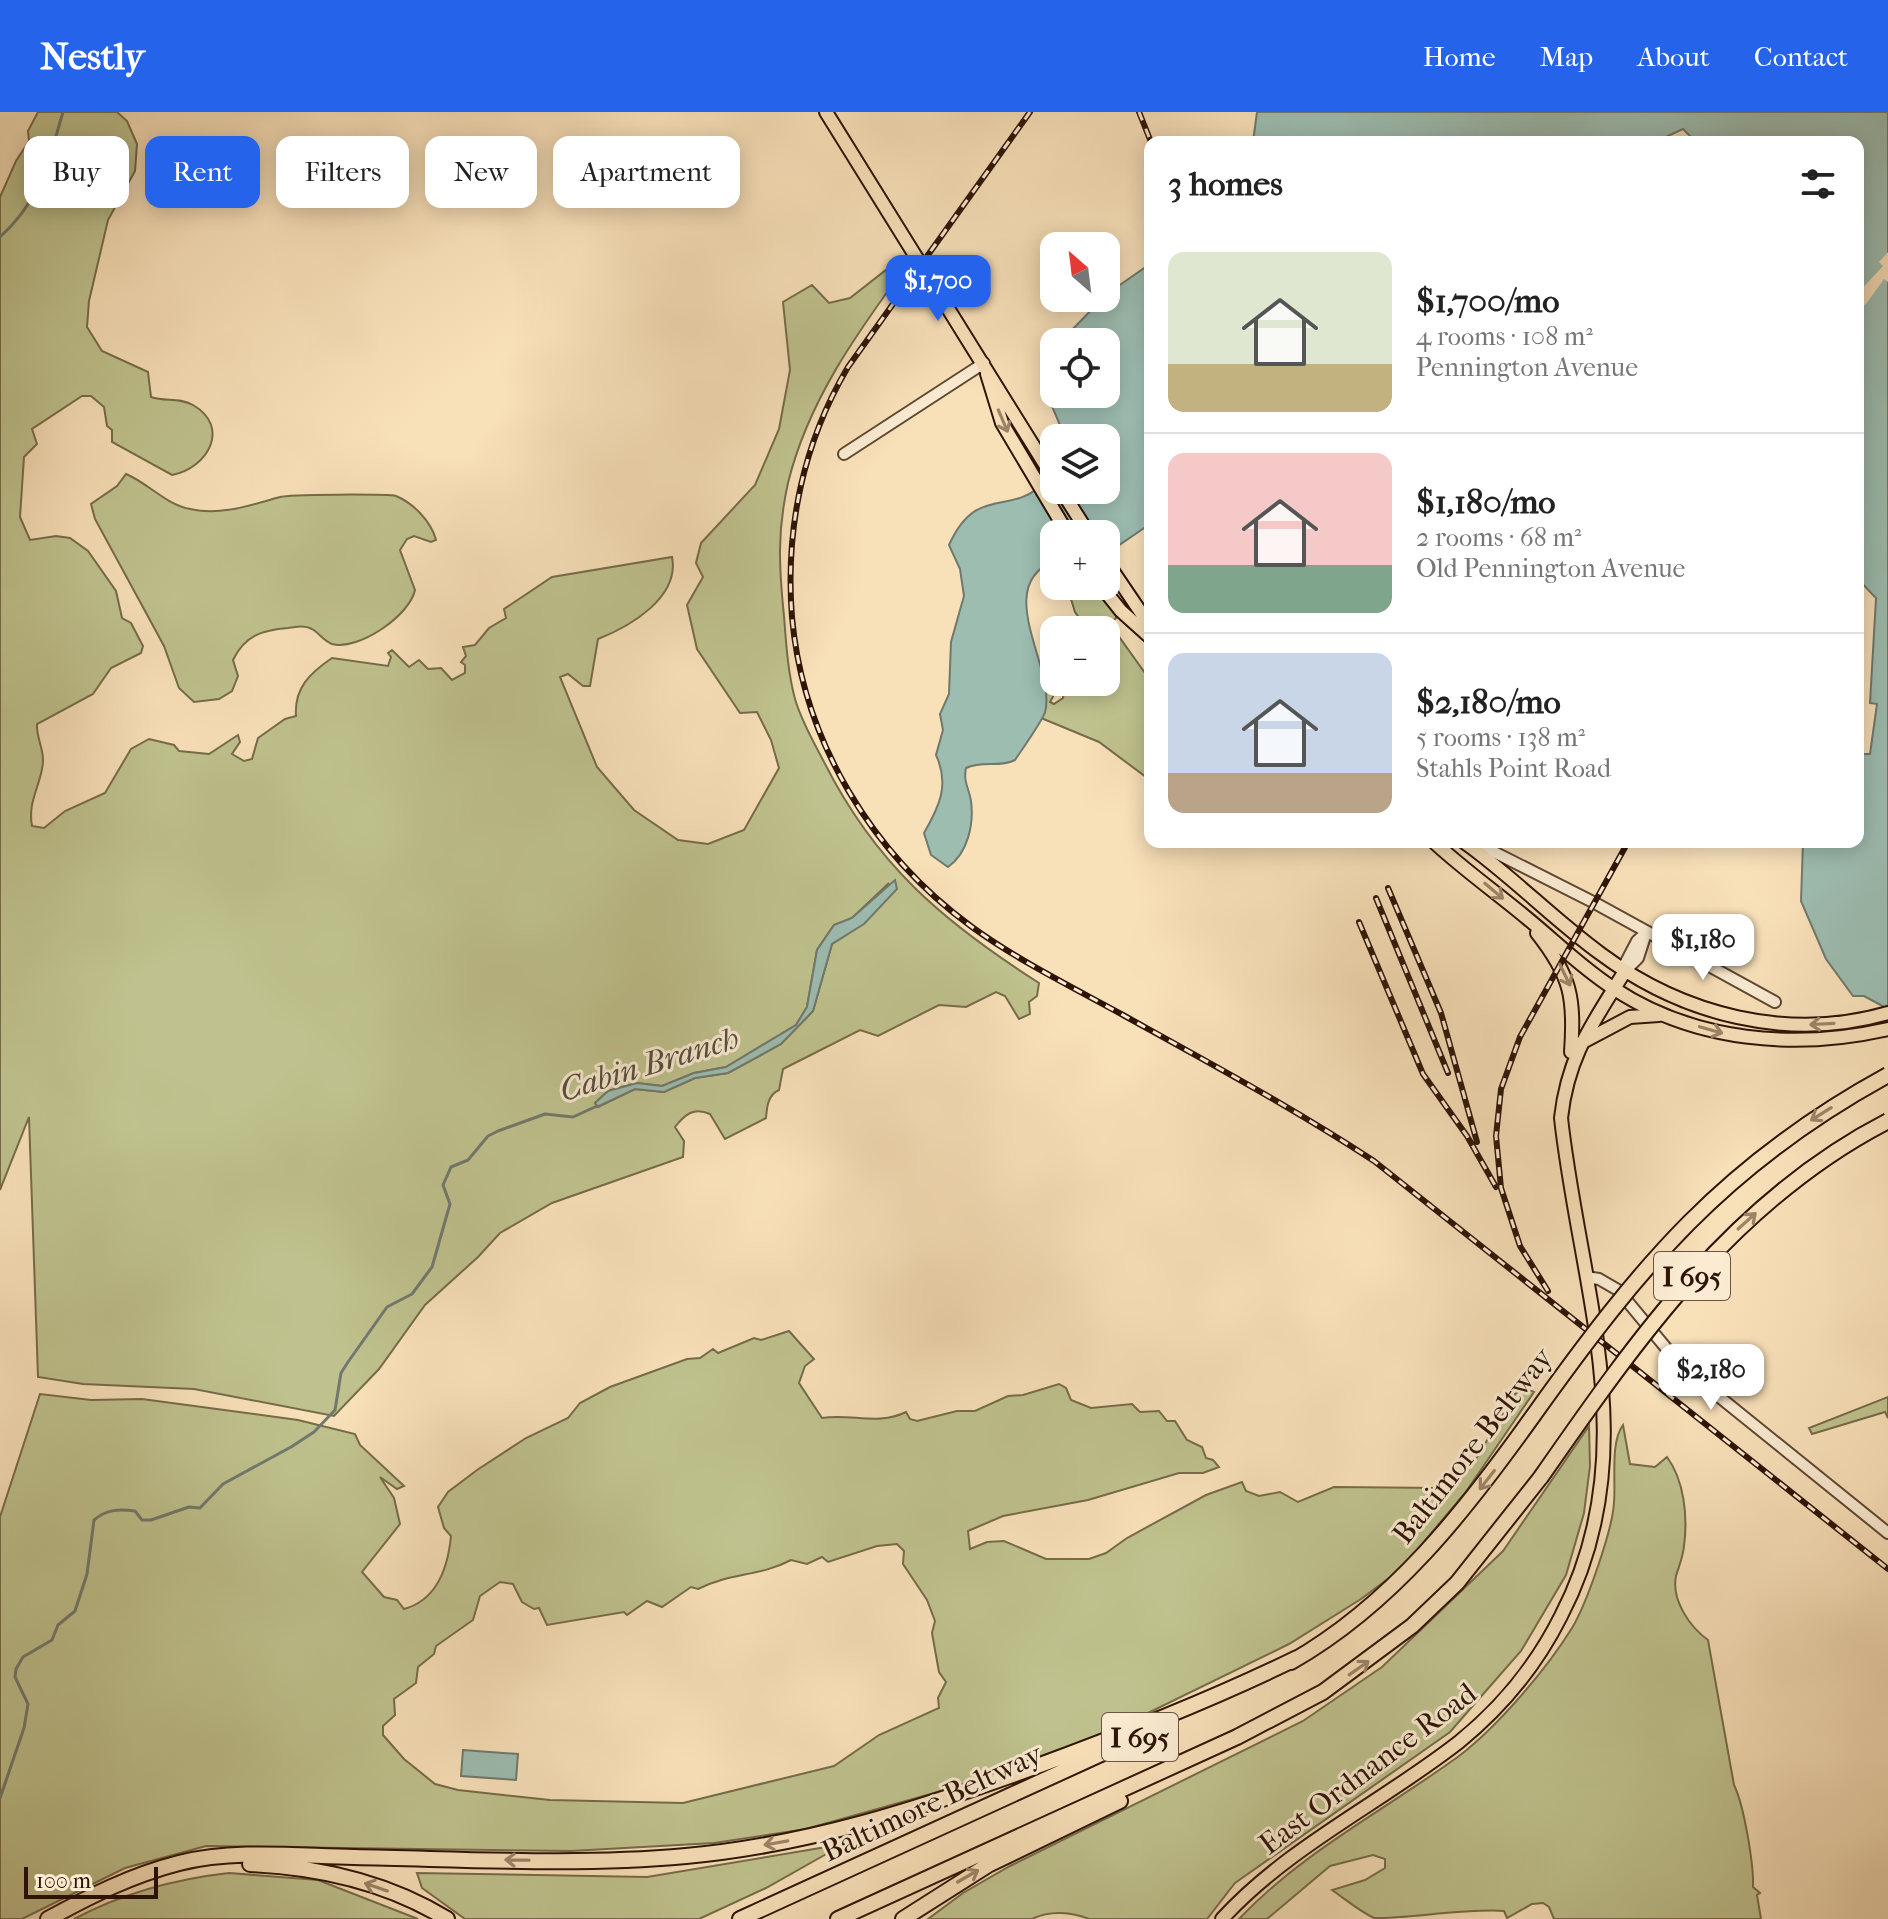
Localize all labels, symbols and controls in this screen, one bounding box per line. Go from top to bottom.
text: Nestly [40,34,145,79]
text: Home [1423,40,1496,73]
text: Map [1540,40,1593,73]
text: About [1637,40,1710,73]
text: Contact [1754,40,1848,73]
chip: Buy [24,136,129,208]
chip: Rent [145,136,260,208]
chip: Filters [276,136,409,208]
chip: New [425,136,537,208]
chip: Apartment [553,136,740,208]
icon: filters [1796,162,1840,206]
text: 3 homes [1168,164,1283,204]
north arrow [1040,232,1120,312]
map controls [1040,232,1120,696]
pin: $1,700 [873,255,1003,323]
text: $1,700 [904,265,972,296]
text: $1,700/mo [1416,281,1560,321]
icon: home [1232,284,1328,380]
text: 4 rooms · 108 m² [1416,321,1593,352]
button: locate [1040,328,1120,408]
text: Pennington Avenue [1416,352,1638,383]
one-way arrow [996,408,1011,433]
button: layers [1040,424,1120,504]
text: $1,180/mo [1416,482,1556,522]
icon: home [1232,485,1328,581]
button: + [1040,520,1120,600]
text: 2 rooms · 68 m² [1416,522,1581,553]
text: Old Pennington Avenue [1416,553,1685,584]
button: − [1040,616,1120,696]
text: $2,180/mo [1416,682,1561,722]
icon: home [1232,685,1328,781]
text: 5 rooms · 138 m² [1416,722,1585,753]
text: Stahls Point Road [1416,753,1611,784]
one-way arrow [1484,882,1504,900]
pin: $1,180 [1638,914,1768,982]
text: $1,180 [1670,924,1736,955]
one-way arrow [1558,963,1573,987]
one-way arrow [1809,1016,1836,1031]
water label: Cabin Branch [555,1019,743,1109]
one-way arrow [1697,1024,1723,1039]
one-way arrow [1810,1106,1832,1123]
one-way arrow [1737,1211,1757,1230]
road number: I 695 [1654,1252,1730,1300]
street label: Baltimore Beltway [1386,1340,1561,1551]
pin: $2,180 [1646,1344,1776,1412]
text: $2,180 [1676,1354,1746,1385]
one-way arrow [1479,1468,1496,1490]
one-way arrow [1348,1660,1370,1676]
street label: East Ordnance Road [1253,1676,1484,1862]
road number: I 695 [1102,1713,1178,1761]
street label: Baltimore Beltway [816,1736,1049,1869]
one-way arrow [764,1836,789,1851]
one-way arrow [504,1852,531,1868]
scale bar [24,1863,158,1899]
text: 100 m [36,1868,91,1894]
one-way arrow [956,1868,979,1884]
one-way arrow [364,1878,389,1893]

